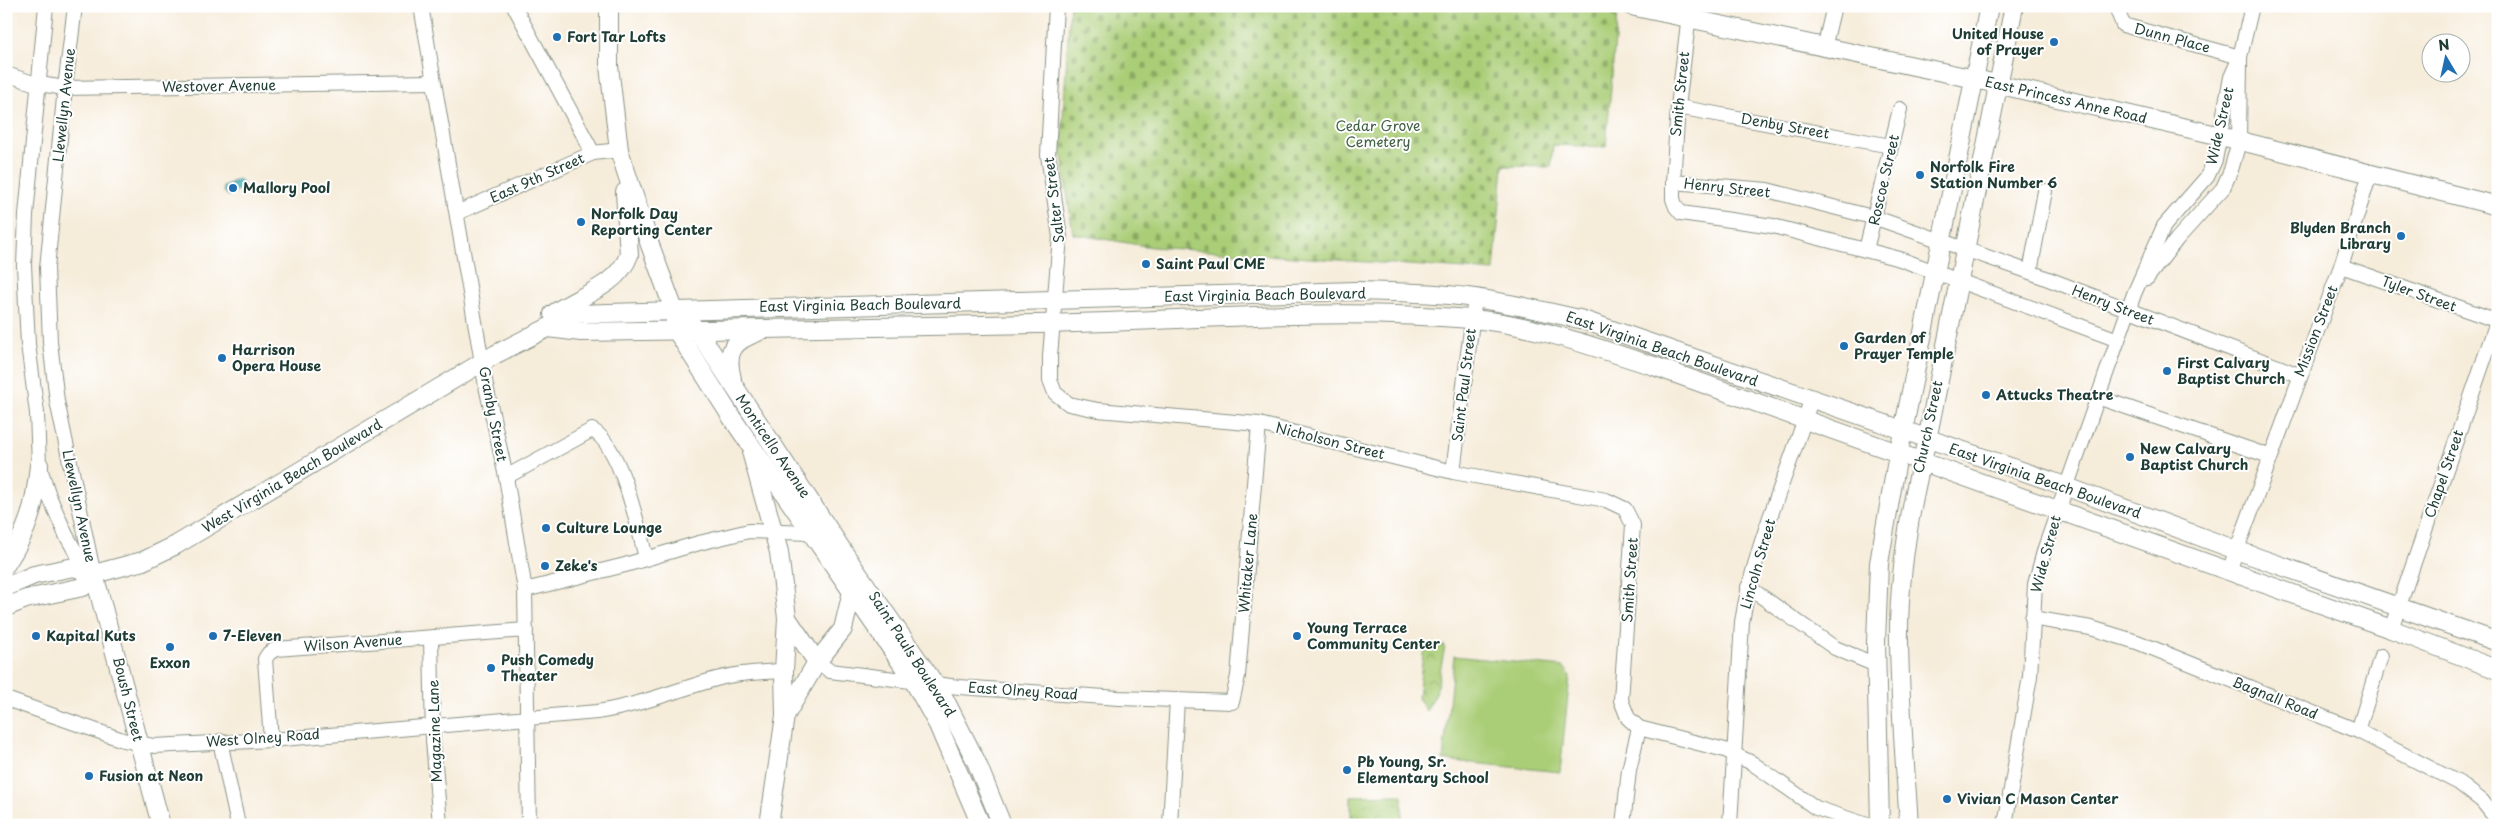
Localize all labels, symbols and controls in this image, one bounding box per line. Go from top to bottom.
street label: Dunn Place [2132,17,2212,58]
place label: United House of Prayer [1952,23,2045,60]
place label: Fort Tar Lofts [567,26,666,47]
marker: Fort Tar Lofts [551,31,563,43]
north arrow [2422,32,2472,82]
text: N [2437,33,2451,56]
marker: United House of Prayer [2048,36,2060,48]
street label: Llewellyn Avenue [47,47,80,163]
street label: Smith Street [1665,50,1694,137]
street label: East Princess Anne Road [1983,71,2149,128]
street label: Westover Avenue [162,74,277,97]
street label: Wide Street [2200,85,2239,167]
street label: Denby Street [1739,107,1831,144]
park label: Cedar Grove Cemetery [1335,115,1421,152]
street label: Roscoe Street [1863,132,1904,227]
street label: East 9th Street [486,147,588,208]
street label: Salter Street [1038,156,1069,244]
place label: Norfolk Fire Station Number 6 [1930,156,2057,193]
marker: Norfolk Fire Station Number 6 [1914,169,1926,181]
street label: Henry Street [1683,173,1772,203]
place label: Mallory Pool [243,177,330,198]
marker: Mallory Pool [227,182,239,194]
place label: Norfolk Day Reporting Center [591,203,713,240]
marker: Norfolk Day Reporting Center [575,216,587,228]
place label: Blyden Branch Library [2290,217,2391,254]
marker: Blyden Branch Library [2395,230,2407,242]
place label: Saint Paul CME [1156,253,1266,274]
marker: Saint Paul CME [1140,258,1152,270]
street label: Tyler Street [2379,270,2460,317]
street label: Henry Street [2069,279,2158,330]
street label: East Virginia Beach Boulevard [1164,282,1367,307]
street label: Mission Street [2288,282,2343,380]
street label: East Virginia Beach Boulevard [759,292,962,317]
street label: East Virginia Beach Boulevard [1563,306,1761,391]
street label: Saint Paul Street [1446,327,1481,443]
place label: Garden of Prayer Temple [1854,327,1954,364]
place label: Harrison Opera House [232,339,322,376]
marker: Garden of Prayer Temple [1838,340,1850,352]
marker: Harrison Opera House [216,352,228,364]
place label: First Calvary Baptist Church [2177,352,2285,389]
street label: Granby Street [474,365,513,464]
marker: First Calvary Baptist Church [2161,365,2173,377]
street label: Church Street [1907,378,1948,475]
place label: Attucks Theatre [1995,384,2114,405]
marker: Attucks Theatre [1980,389,1992,401]
street label: Monticello Avenue [731,390,816,502]
street label: West Virginia Beach Boulevard [198,413,386,538]
street label: Nicholson Street [1273,417,1387,464]
street label: Chapel Street [2419,427,2469,521]
street label: East Virginia Beach Boulevard [1946,438,2144,523]
place label: New Calvary Baptist Church [2140,438,2248,475]
street label: Llewellyn Avenue [57,448,102,564]
marker: New Calvary Baptist Church [2124,451,2136,463]
street label: Whitaker Lane [1233,512,1262,614]
street label: Wide Street [2025,513,2066,595]
street label: Lincoln Street [1735,516,1781,612]
place label: Culture Lounge [556,517,663,538]
marker: Culture Lounge [540,522,552,534]
street label: Smith Street [1616,536,1643,623]
place label: Zeke's [555,555,598,576]
marker: Zeke's [539,560,551,572]
street label: Saint Pauls Boulevard [864,587,961,721]
place label: Young Terrace Community Center [1307,617,1441,654]
place label: Kapital Kuts [46,625,136,646]
place label: 7-Eleven [223,625,282,646]
street label: Wilson Avenue [303,629,403,656]
marker: Kapital Kuts [30,630,42,642]
marker: 7-Eleven [207,630,219,642]
marker: Young Terrace Community Center [1291,630,1303,642]
marker: Exxon [164,641,176,653]
place label: Push Comedy Theater [501,649,594,686]
place label: Exxon [150,652,190,673]
street label: Boush Street [108,654,149,744]
marker: Push Comedy Theater [485,662,497,674]
street label: Bagnall Road [2229,671,2321,724]
street label: East Olney Road [968,676,1079,705]
street label: Magazine Lane [422,679,447,783]
street label: West Olney Road [205,723,321,752]
place label: Pb Young, Sr. Elementary School [1357,751,1489,788]
marker: Pb Young, Sr. Elementary School [1341,764,1353,776]
place label: Fusion at Neon [99,765,204,786]
marker: Fusion at Neon [83,770,95,782]
place label: Vivian C Mason Center [1957,788,2119,809]
marker: Vivian C Mason Center [1941,793,1953,805]

